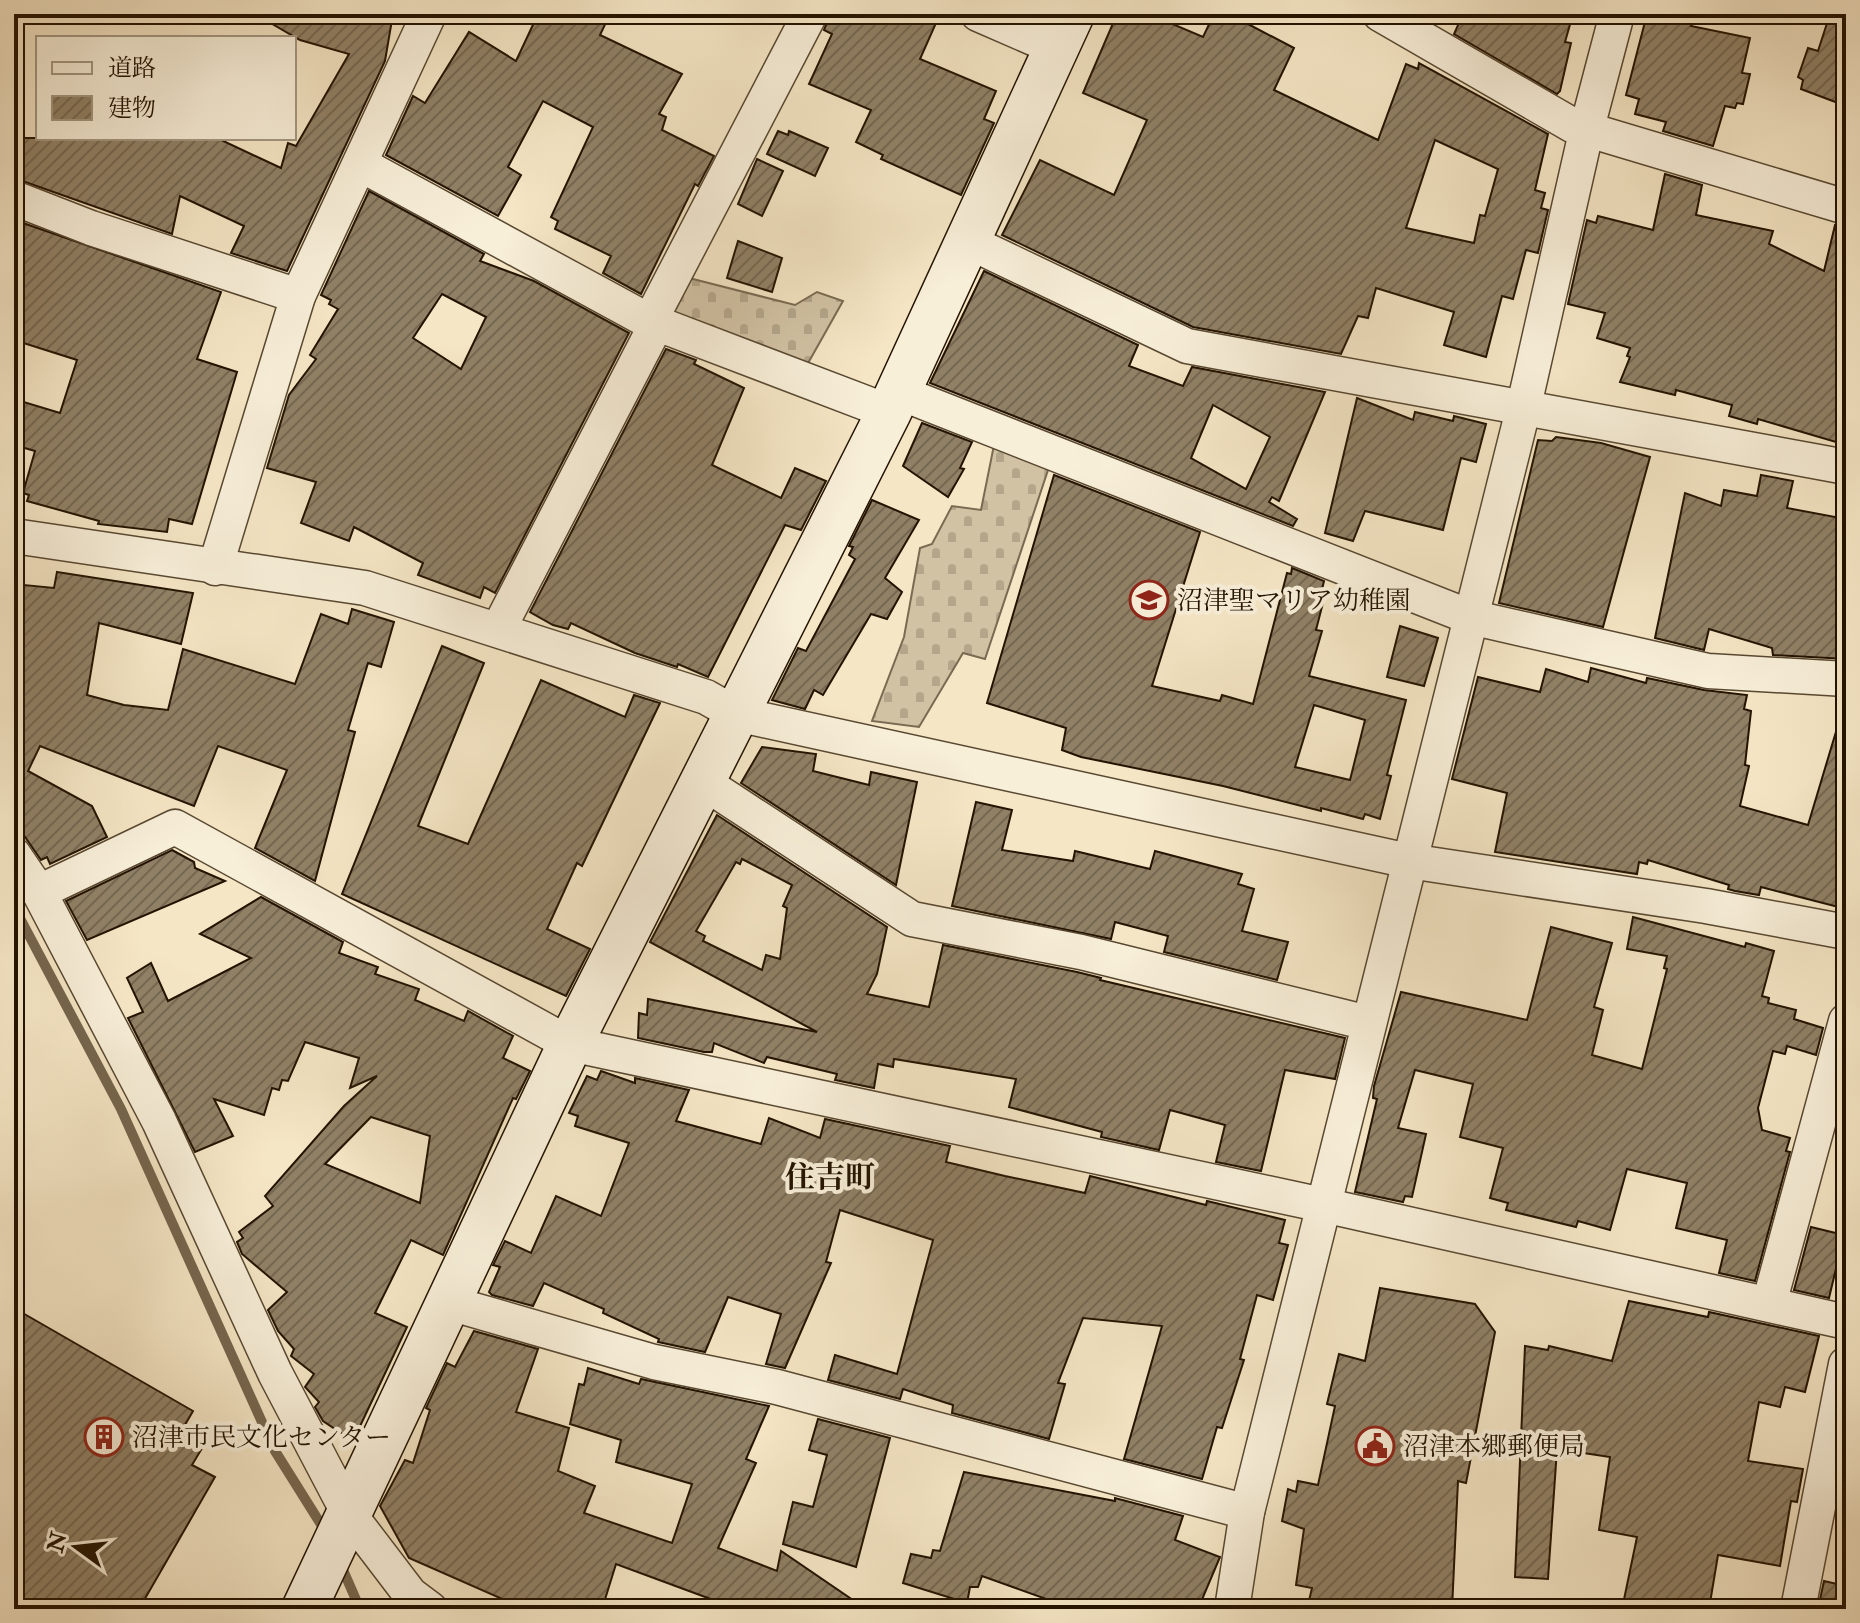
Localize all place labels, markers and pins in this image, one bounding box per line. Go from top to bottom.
school or university icon: 沼津聖マリア幼稚園 [1128,579,1170,621]
place label: 沼津聖マリア幼稚園 [1177,585,1411,617]
building icon: 沼津市民文化センター [83,1416,125,1458]
place label: 沼津市民文化センター [132,1422,391,1454]
public building icon: 沼津本郷郵便局 [1354,1425,1396,1467]
place label: 沼津本郷郵便局 [1403,1431,1585,1463]

